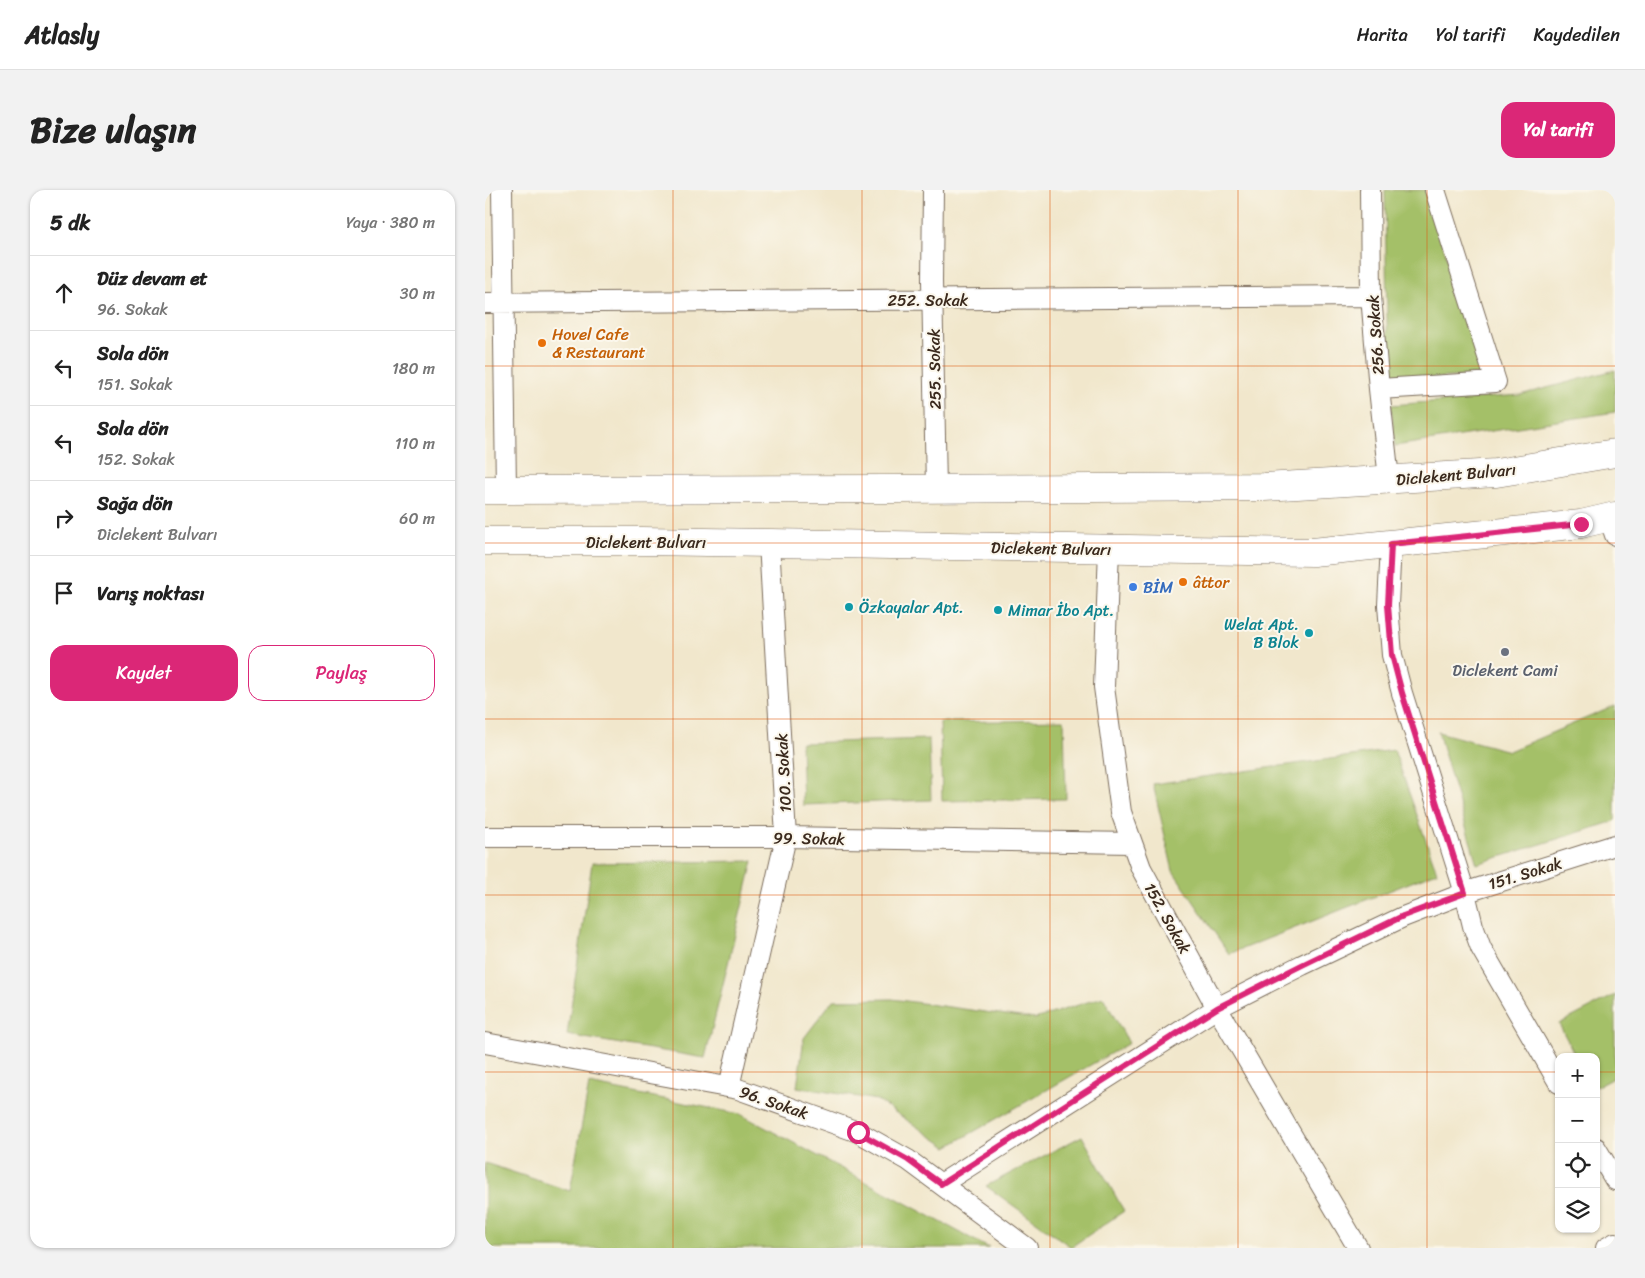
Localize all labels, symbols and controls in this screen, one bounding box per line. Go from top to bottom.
text: Atlasly [25,14,99,56]
text: Harita [1357,19,1408,51]
text: Yol tarifi [1436,19,1505,51]
text: Kaydedilen [1533,19,1620,51]
text: Bize ulaşın [30,99,196,161]
button: Yol tarifi [1501,102,1615,158]
text: 5 dk [50,204,91,242]
text: Yaya · 380 m [346,208,435,237]
text: Düz devam et [97,262,208,295]
icon: ahead [50,279,78,307]
text: 30 m [400,279,435,308]
street label: 252. Sokak [888,286,969,315]
street label: 256. Sokak [1358,293,1393,376]
text: 96. Sokak [97,295,168,324]
place label: Hovel Cafe & Restaurant [552,320,645,367]
street label: 255. Sokak [919,328,950,410]
text: Sola dön [97,337,168,370]
marker: Hovel Cafe & Restaurant [536,337,548,349]
icon: left [50,354,78,382]
text: 180 m [392,354,435,383]
text: 151. Sokak [97,370,173,399]
text: Sola dön [97,412,168,445]
icon: left [50,429,78,457]
text: 110 m [395,429,435,458]
text: 152. Sokak [97,445,175,474]
street label: Diclekent Bulvarı [1395,455,1517,494]
text: Sağa dön [97,487,172,520]
icon: right [50,504,78,532]
text: 60 m [399,504,435,533]
route end [1570,513,1593,536]
text: Diclekent Bulvarı [97,520,217,549]
street label: Diclekent Bulvarı [586,528,706,557]
street label: Diclekent Bulvarı [991,533,1111,564]
place label: âttor [1193,568,1230,597]
place label: BİM [1143,573,1173,602]
marker: âttor [1177,576,1189,588]
text: Varış noktası [97,577,204,610]
icon: arrive [50,579,78,607]
marker: BİM [1127,581,1139,593]
place label: Özkayalar Apt. [859,593,964,622]
place label: Mimar İbo Apt. [1008,596,1114,625]
marker: Özkayalar Apt. [843,601,855,613]
marker: Mimar İbo Apt. [992,604,1004,616]
place label: Welat Apt. B Blok [1224,610,1299,657]
marker: Welat Apt. B Blok [1303,627,1315,639]
button: Kaydet [50,645,238,701]
button: Paylaş [248,645,435,701]
marker: Diclekent Cami [1499,646,1511,658]
place label: Diclekent Cami [1452,656,1558,685]
street label: 100. Sokak [767,732,800,813]
street label: 99. Sokak [773,823,846,854]
street label: 151. Sokak [1485,848,1566,898]
street label: 152. Sokak [1136,877,1199,960]
map controls [1555,1053,1600,1233]
button: + [1555,1053,1600,1098]
street label: 96. Sokak [735,1077,813,1128]
button: − [1555,1098,1600,1143]
route start [847,1121,870,1144]
button: locate [1555,1143,1600,1188]
button: layers [1555,1188,1600,1233]

